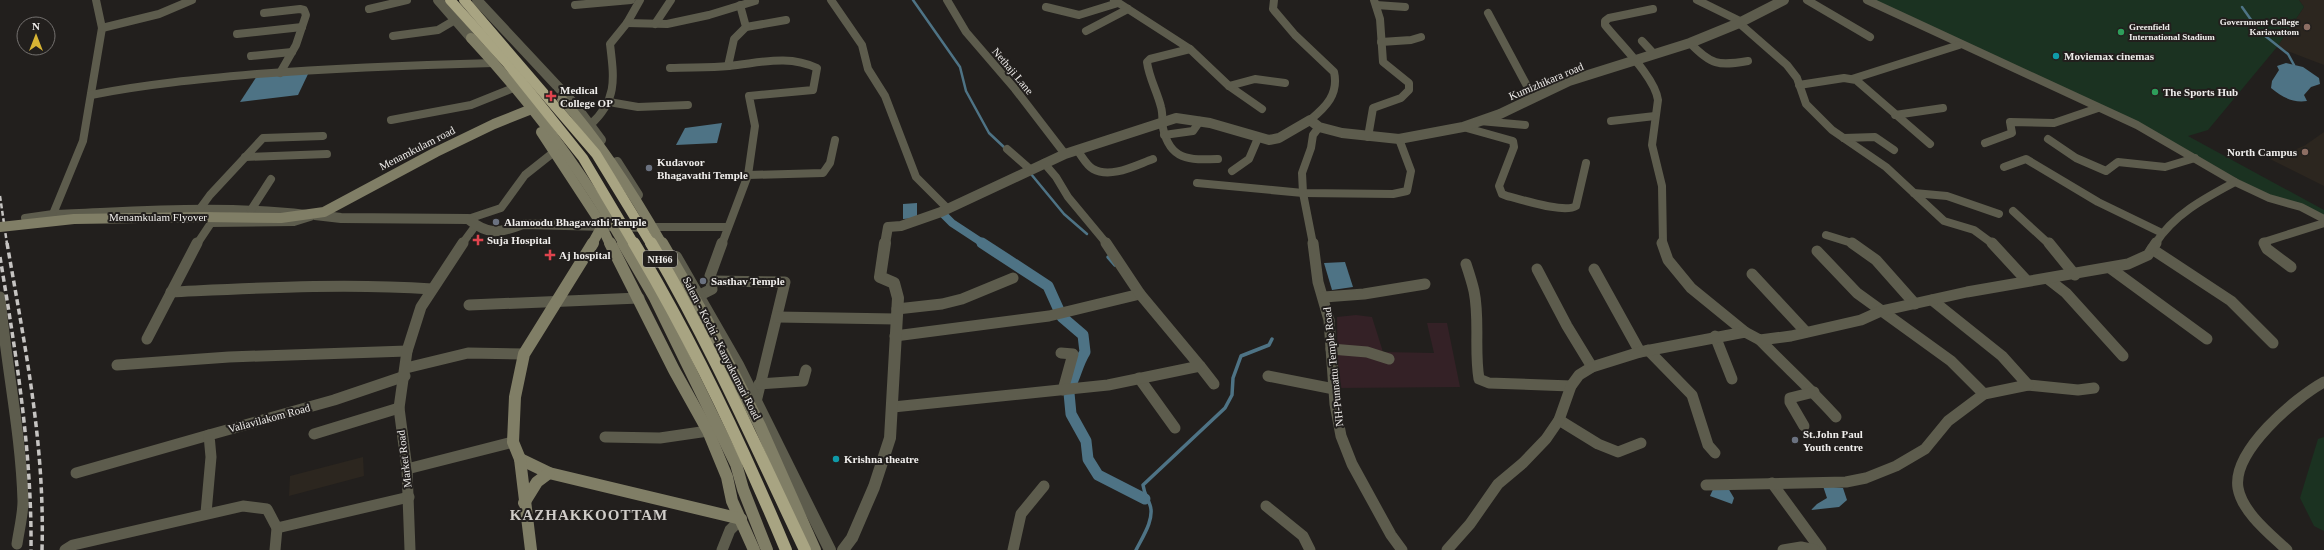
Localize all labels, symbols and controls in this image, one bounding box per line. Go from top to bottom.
north arrow [16,16,56,56]
place label: Government College Kariavattom [2220,17,2299,37]
text: N [32,20,40,32]
place label: Greenfield International Stadium [2129,22,2215,42]
marker: Government College Kariavattom [2302,22,2312,32]
marker: Greenfield International Stadium [2116,27,2126,37]
street label: Nethaji Lane [990,45,1036,97]
place label: Moviemax cinemas [2064,50,2155,62]
marker: Moviemax cinemas [2051,51,2061,61]
street label: Kumizhikara road [1507,60,1585,102]
place label: Medical College OP [560,84,613,109]
place label: The Sports Hub [2163,86,2238,98]
marker: The Sports Hub [2150,87,2160,97]
marker: Medical College OP [545,90,557,102]
street label: Menamkulam road [377,124,457,172]
place label: North Campus [2227,146,2298,158]
marker: North Campus [2300,147,2310,157]
place label: Kudavoor Bhagavathi Temple [657,156,748,181]
marker: Kudavoor Bhagavathi Temple [644,163,654,173]
street label: Menamkulam Flyover [109,211,207,223]
place label: Alamoodu Bhagavathi Temple [504,216,647,228]
marker: Alamoodu Bhagavathi Temple [491,217,501,227]
marker: Suja Hospital [472,234,484,246]
place label: Suja Hospital [487,234,551,246]
marker: Aj hospital [544,249,556,261]
place label: Aj hospital [559,249,611,261]
road number: NH66 [643,251,677,267]
street label: Salem - Kochi - Kanyakumari Road [681,275,764,422]
place label: Sasthav Temple [711,275,785,287]
marker: Sasthav Temple [698,276,708,286]
street label: NH-Punnattu Temple Road [1321,306,1345,427]
street label: Valiavilakom Road [227,401,312,435]
place label: St.John Paul Youth centre [1803,428,1863,453]
street label: Market Road [394,429,413,488]
marker: St.John Paul Youth centre [1790,435,1800,445]
place label: Krishna theatre [844,453,919,465]
marker: Krishna theatre [831,454,841,464]
district label: KAZHAKKOOTTAM [510,507,668,523]

